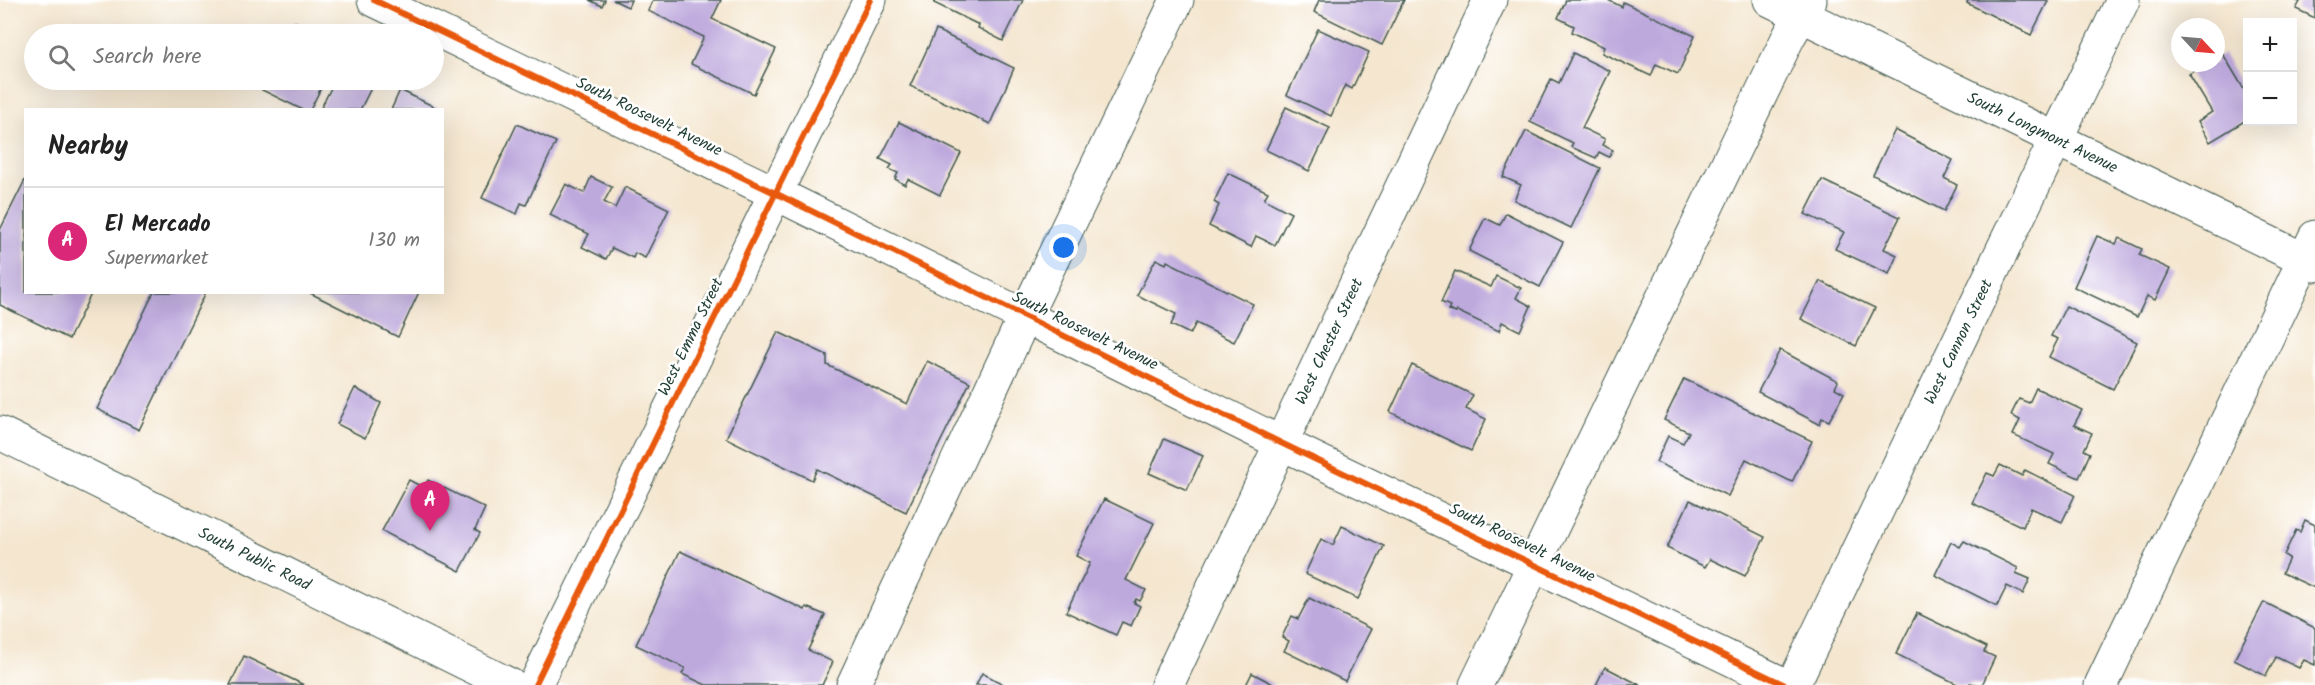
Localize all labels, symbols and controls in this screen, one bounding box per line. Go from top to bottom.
north arrow [2171,18,2225,72]
map controls [2243,18,2297,126]
button: + [2243,18,2297,72]
search box [24,24,444,90]
text: Search here [93,40,201,75]
icon: search [45,41,78,74]
street label: South Roosevelt Avenue [572,71,726,163]
button: − [2243,72,2297,126]
street label: South Longmont Avenue [1963,85,2122,180]
text: Nearby [48,126,128,168]
text: El Mercado [105,208,211,243]
text: A [61,225,74,257]
text: 130 m [368,225,420,257]
your location [1049,233,1078,262]
text: Supermarket [105,243,208,275]
street label: West Emma Street [652,273,731,400]
street label: West Chester Street [1289,273,1370,409]
street label: West Cannon Street [1918,274,2000,409]
street label: South Roosevelt Avenue [1008,285,1162,377]
pin: A [410,482,450,531]
street label: South Roosevelt Avenue [1445,497,1599,589]
street label: South Public Road [194,520,316,598]

